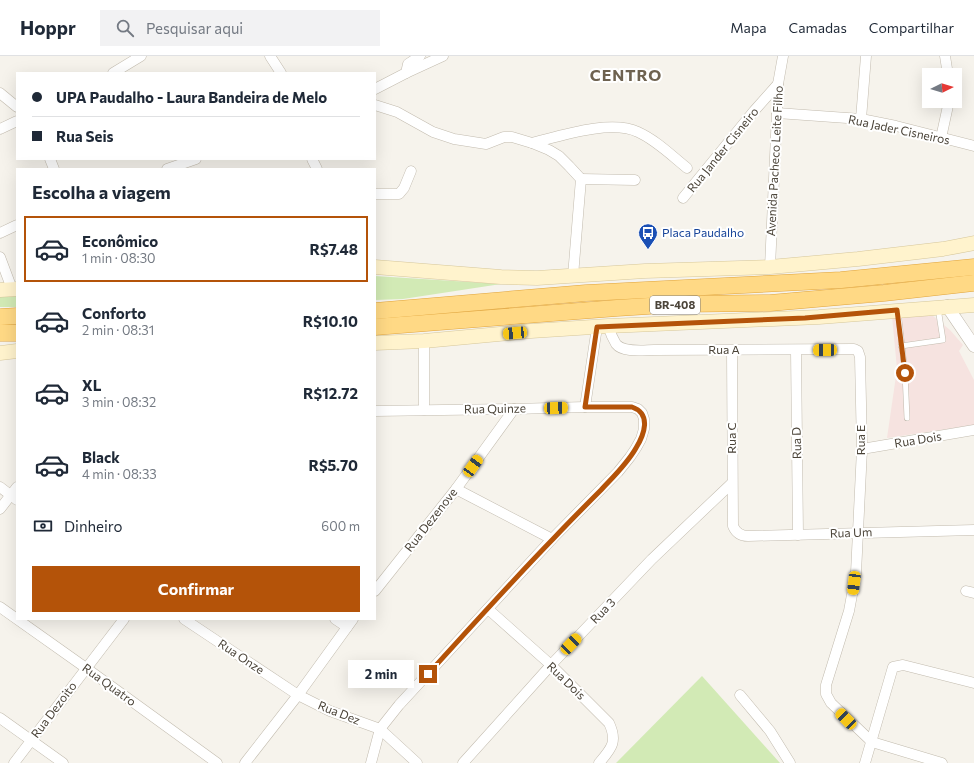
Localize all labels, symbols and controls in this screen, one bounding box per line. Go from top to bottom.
search box [100,10,380,46]
text: Hoppr [20,16,76,39]
icon: search [114,17,136,39]
text: Pesquisar aqui [146,19,243,37]
text: Mapa [730,19,767,36]
text: Camadas [789,19,847,36]
text: Compartilhar [869,19,954,36]
district label: CENTRO [590,65,662,84]
north arrow [922,68,962,108]
map controls [922,68,962,108]
street label: Avenida Pacheco Leite Filho [763,85,785,237]
text: UPA Paudalho - Laura Bandeira de Melo [56,88,327,106]
street label: Rua Jander Cisneiro [684,104,761,195]
street label: Rua Jader Cisneiros [847,111,951,148]
text: Rua Seis [56,127,114,145]
text: Escolha a viagem [32,181,171,203]
bus stop icon: Placa Paudalho [637,222,659,250]
place label: Placa Paudalho [662,225,744,239]
icon: car [34,231,70,267]
text: Econômico [82,232,158,250]
text: R$7.48 [310,240,358,258]
text: 1 min · 08:30 [82,250,156,266]
road number: BR-408 [650,296,700,314]
icon: car [34,303,70,339]
text: Conforto [82,304,146,322]
text: R$10.10 [303,312,358,330]
text: 2 min · 08:31 [82,322,154,338]
car [503,326,527,340]
street label: Rua A [708,342,740,356]
car [813,344,837,356]
route start [896,364,914,382]
icon: car [34,375,70,411]
text: XL [82,376,101,394]
text: R$12.72 [303,384,358,402]
text: 3 min · 08:32 [82,394,156,410]
street label: Rua Quinze [464,400,526,416]
car [544,402,568,414]
street label: Rua C [724,422,738,454]
street label: Rua E [853,425,867,455]
street label: Rua D [789,427,803,459]
street label: Rua Dois [893,428,943,450]
icon: car [34,447,70,483]
text: Black [82,448,120,466]
car [461,453,485,479]
text: R$5.70 [309,456,358,474]
text: 4 min · 08:33 [82,466,157,482]
street label: Rua Dezenove [401,485,459,554]
icon: cash [32,515,54,537]
text: Dinheiro [64,517,123,535]
text: 600 m [321,518,360,534]
street label: Rua Um [829,524,872,540]
button: Confirmar [32,566,360,612]
car [847,570,861,596]
street label: Rua 3 [587,595,618,626]
car [558,631,584,657]
street label: Rua Onze [216,636,267,677]
street label: Rua Dois [545,659,589,702]
street label: Rua Quatro [80,660,139,708]
callout: 2 min [348,660,414,688]
route end [419,665,437,683]
text: 2 min [365,666,397,682]
street label: Rua Dezoito [28,679,79,740]
street label: Rua Dez [316,697,363,727]
car [833,706,859,732]

